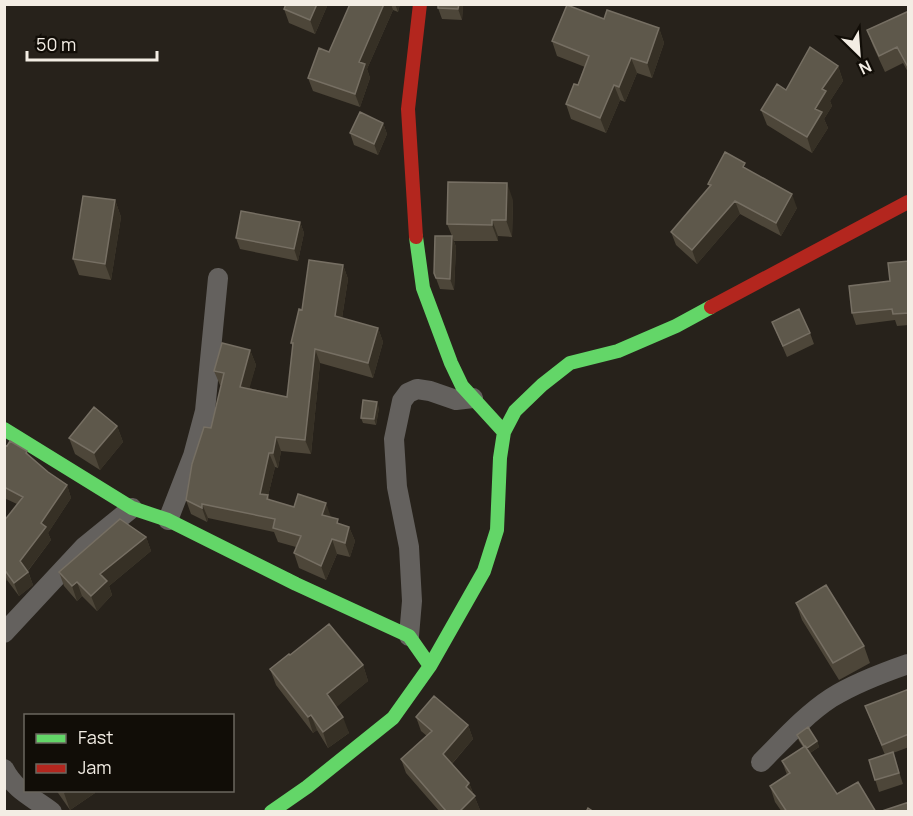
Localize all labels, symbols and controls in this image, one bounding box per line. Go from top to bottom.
scale bar [27,24,158,62]
north arrow [829,24,889,84]
text: 50 m [36,32,76,56]
text: N [855,55,875,80]
legend [24,714,234,792]
text: Fast [78,725,113,749]
text: Jam [78,755,112,779]

